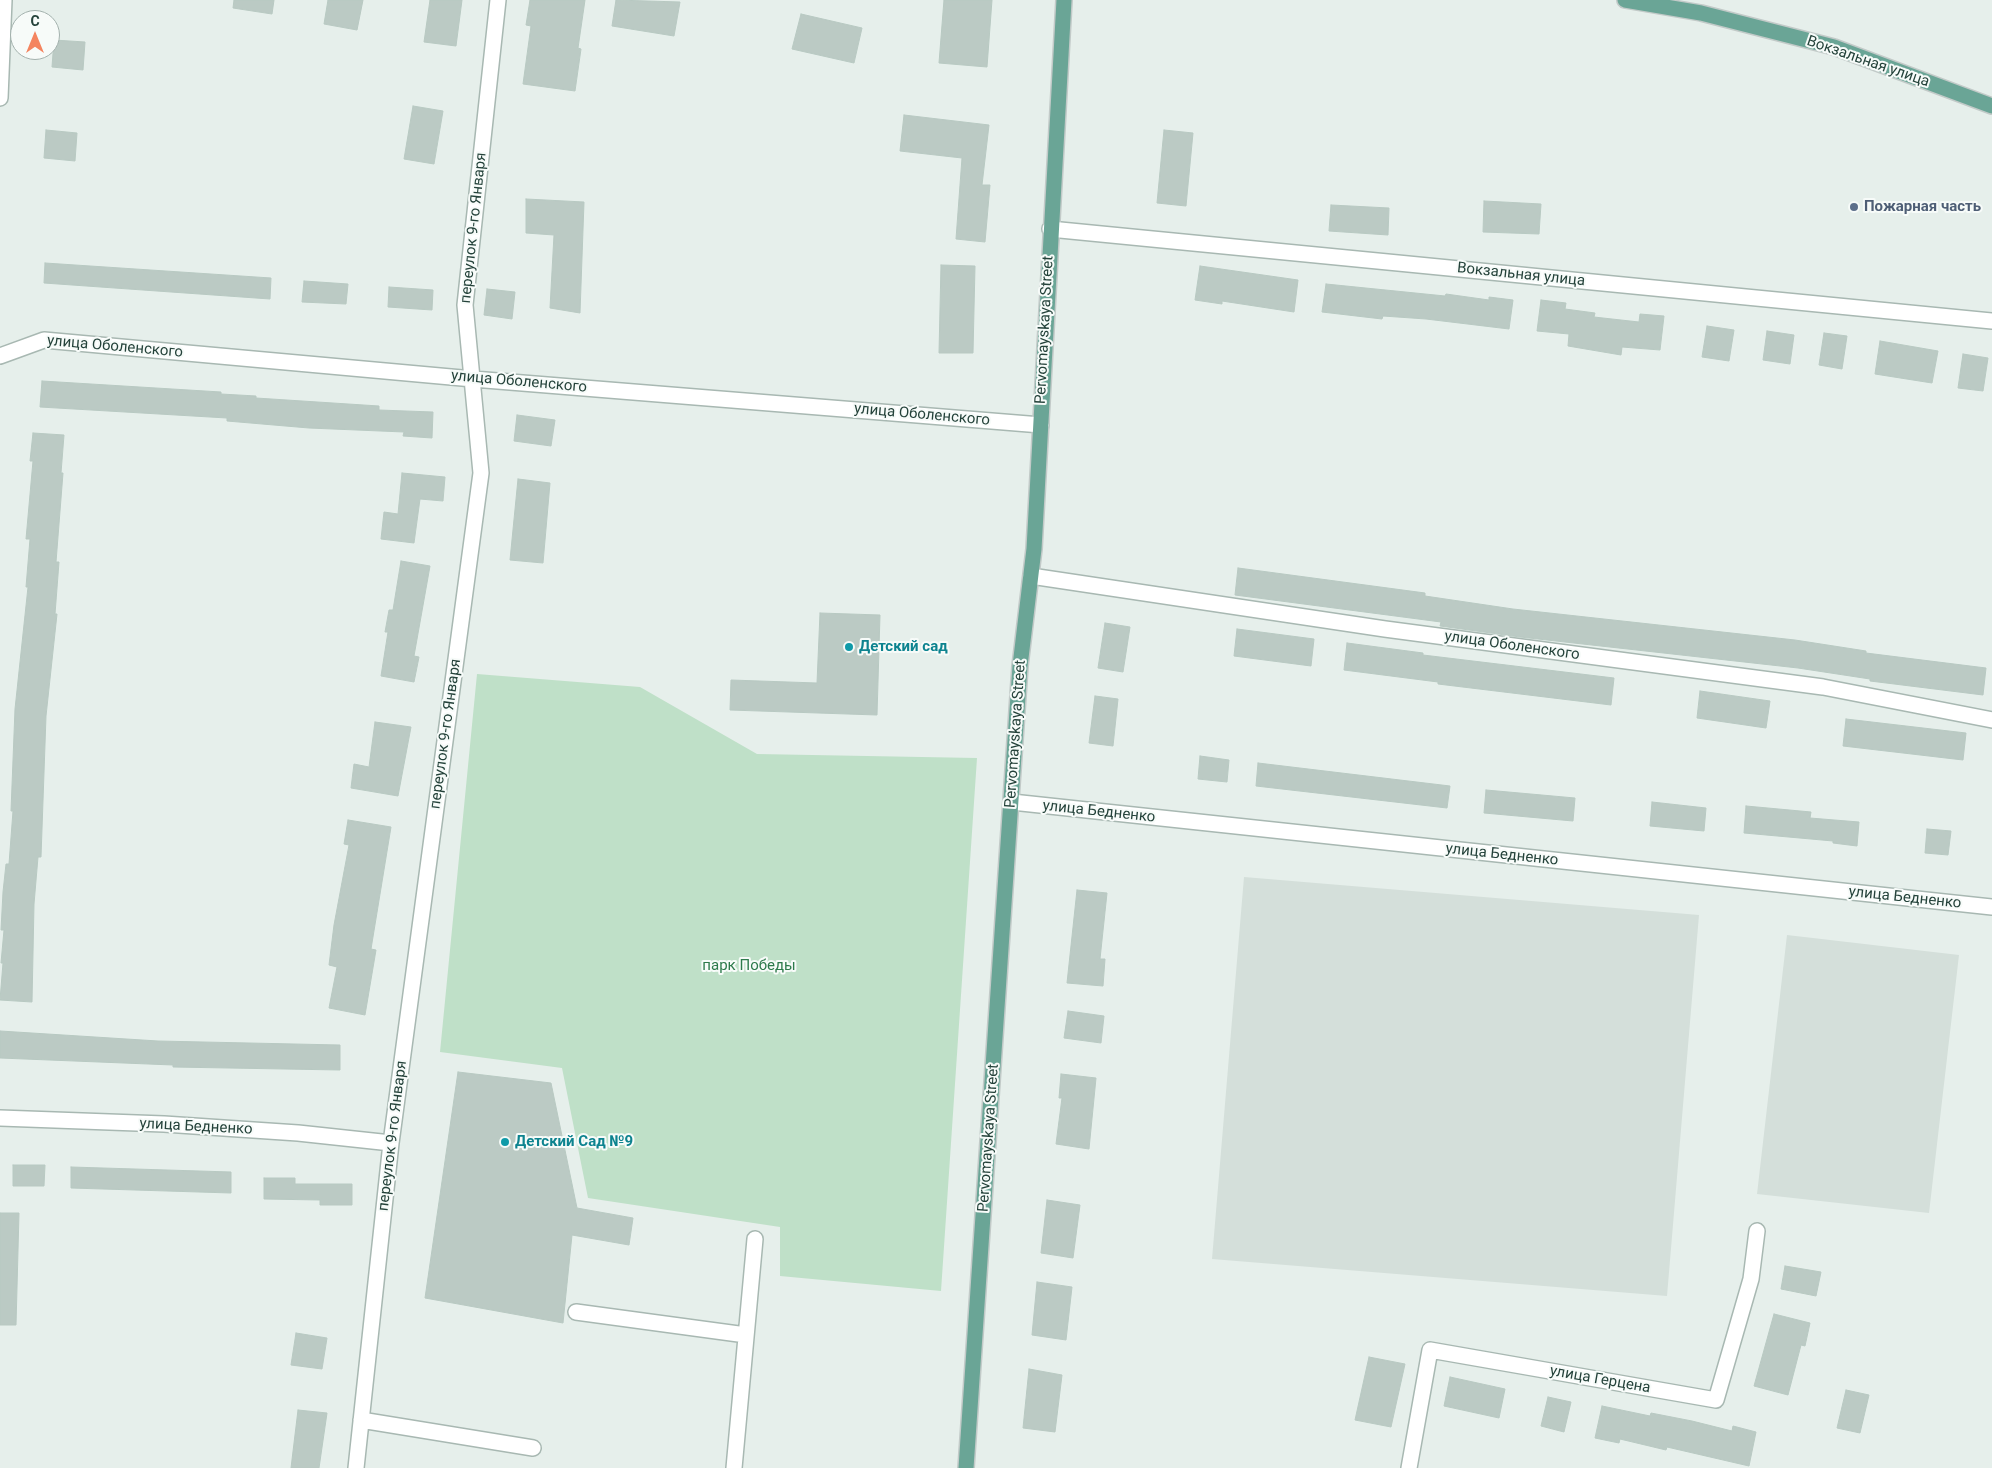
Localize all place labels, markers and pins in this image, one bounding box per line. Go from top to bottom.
place label: Пожарная часть [1864,198,1981,216]
marker: Пожарная часть [1848,201,1860,213]
place label: Детский сад [859,638,948,656]
marker: Детский сад [843,641,855,653]
place label: Детский Сад №9 [515,1133,633,1151]
marker: Детский Сад №9 [499,1136,511,1148]

